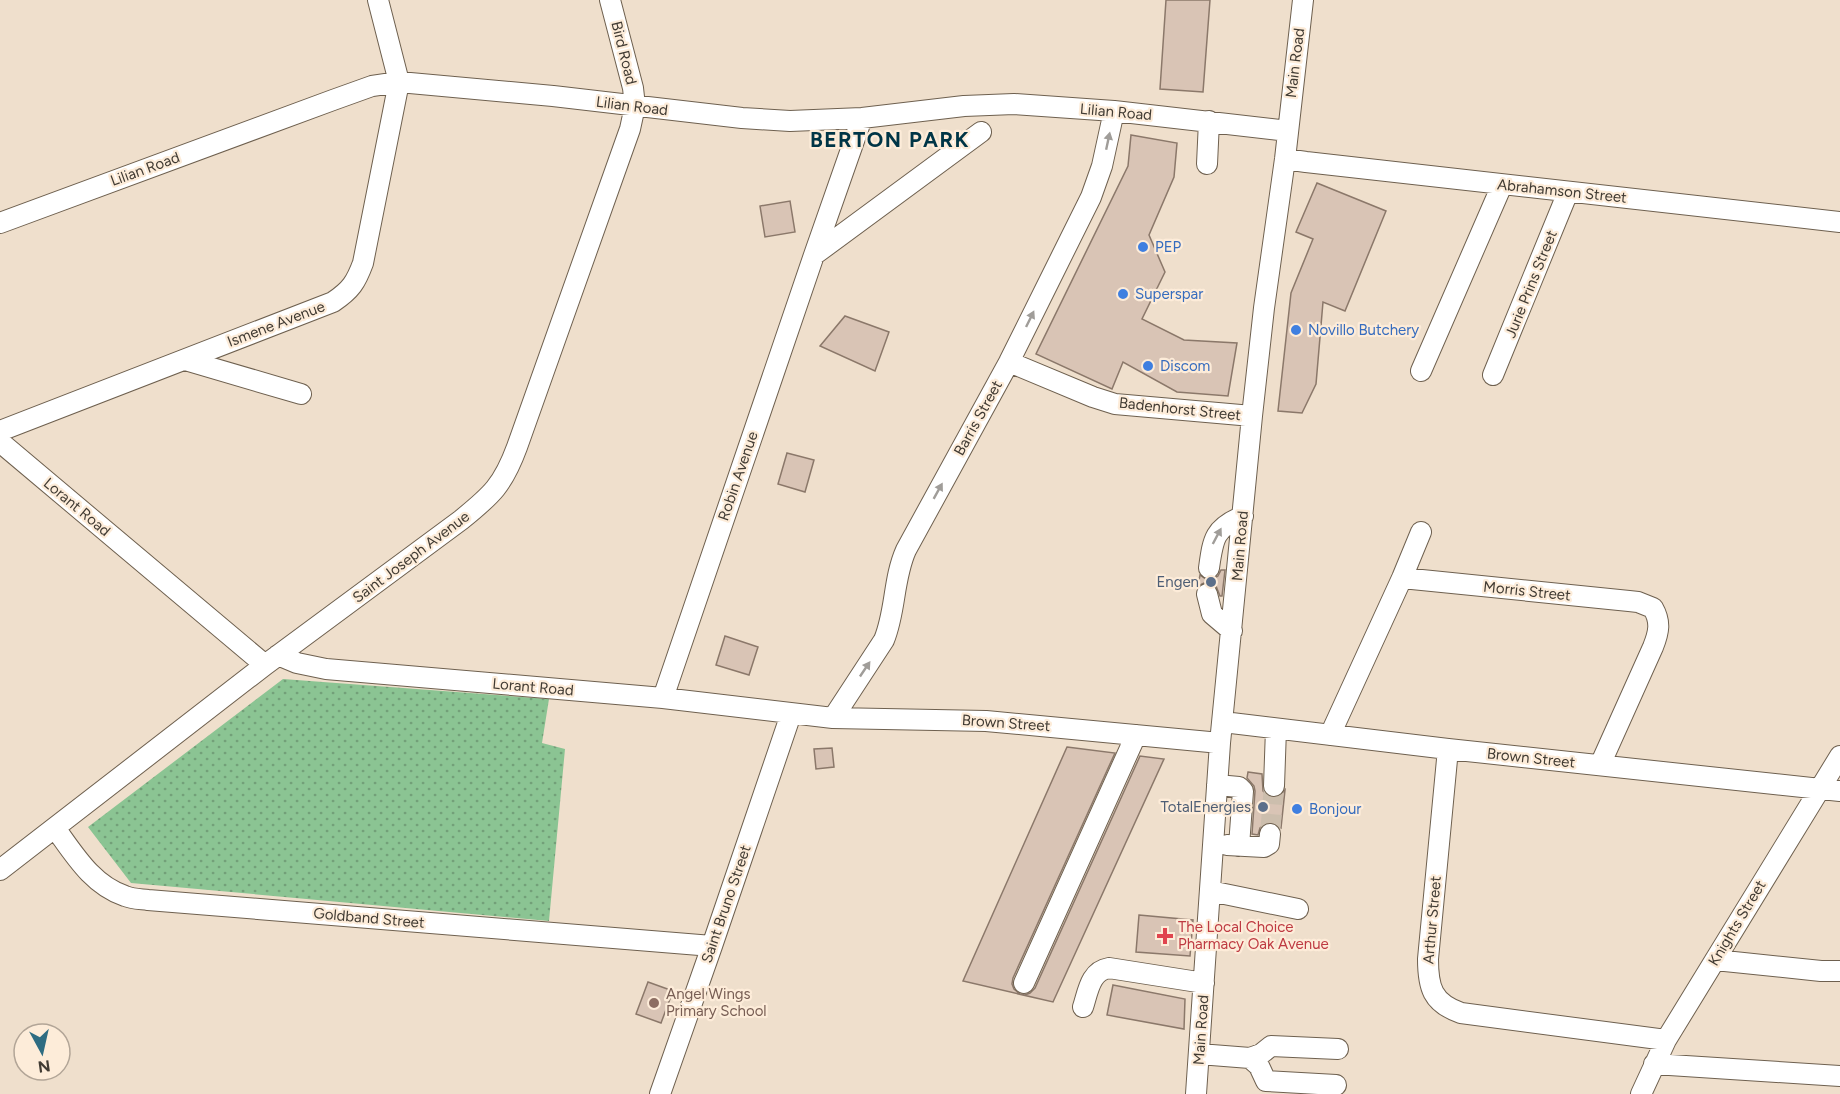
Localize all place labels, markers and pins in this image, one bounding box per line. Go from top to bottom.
place label: PEP [1155,238,1182,256]
marker: PEP [1136,240,1150,254]
place label: Superspar [1135,285,1203,303]
marker: Superspar [1116,287,1130,301]
place label: Novillo Butchery [1308,321,1419,339]
marker: Novillo Butchery [1289,323,1303,337]
place label: Discom [1160,357,1210,375]
marker: Discom [1141,359,1155,373]
place label: Engen [1156,573,1199,591]
marker: Engen [1204,575,1218,589]
place label: TotalEnergies [1160,798,1251,816]
marker: TotalEnergies [1256,800,1270,814]
place label: Bonjour [1309,800,1361,818]
marker: Bonjour [1290,802,1304,816]
place label: The Local Choice Pharmacy Oak Avenue [1178,918,1329,953]
marker: The Local Choice Pharmacy Oak Avenue [1156,927,1174,945]
place label: Angel Wings Primary School [666,985,767,1020]
marker: Angel Wings Primary School [647,996,661,1010]

